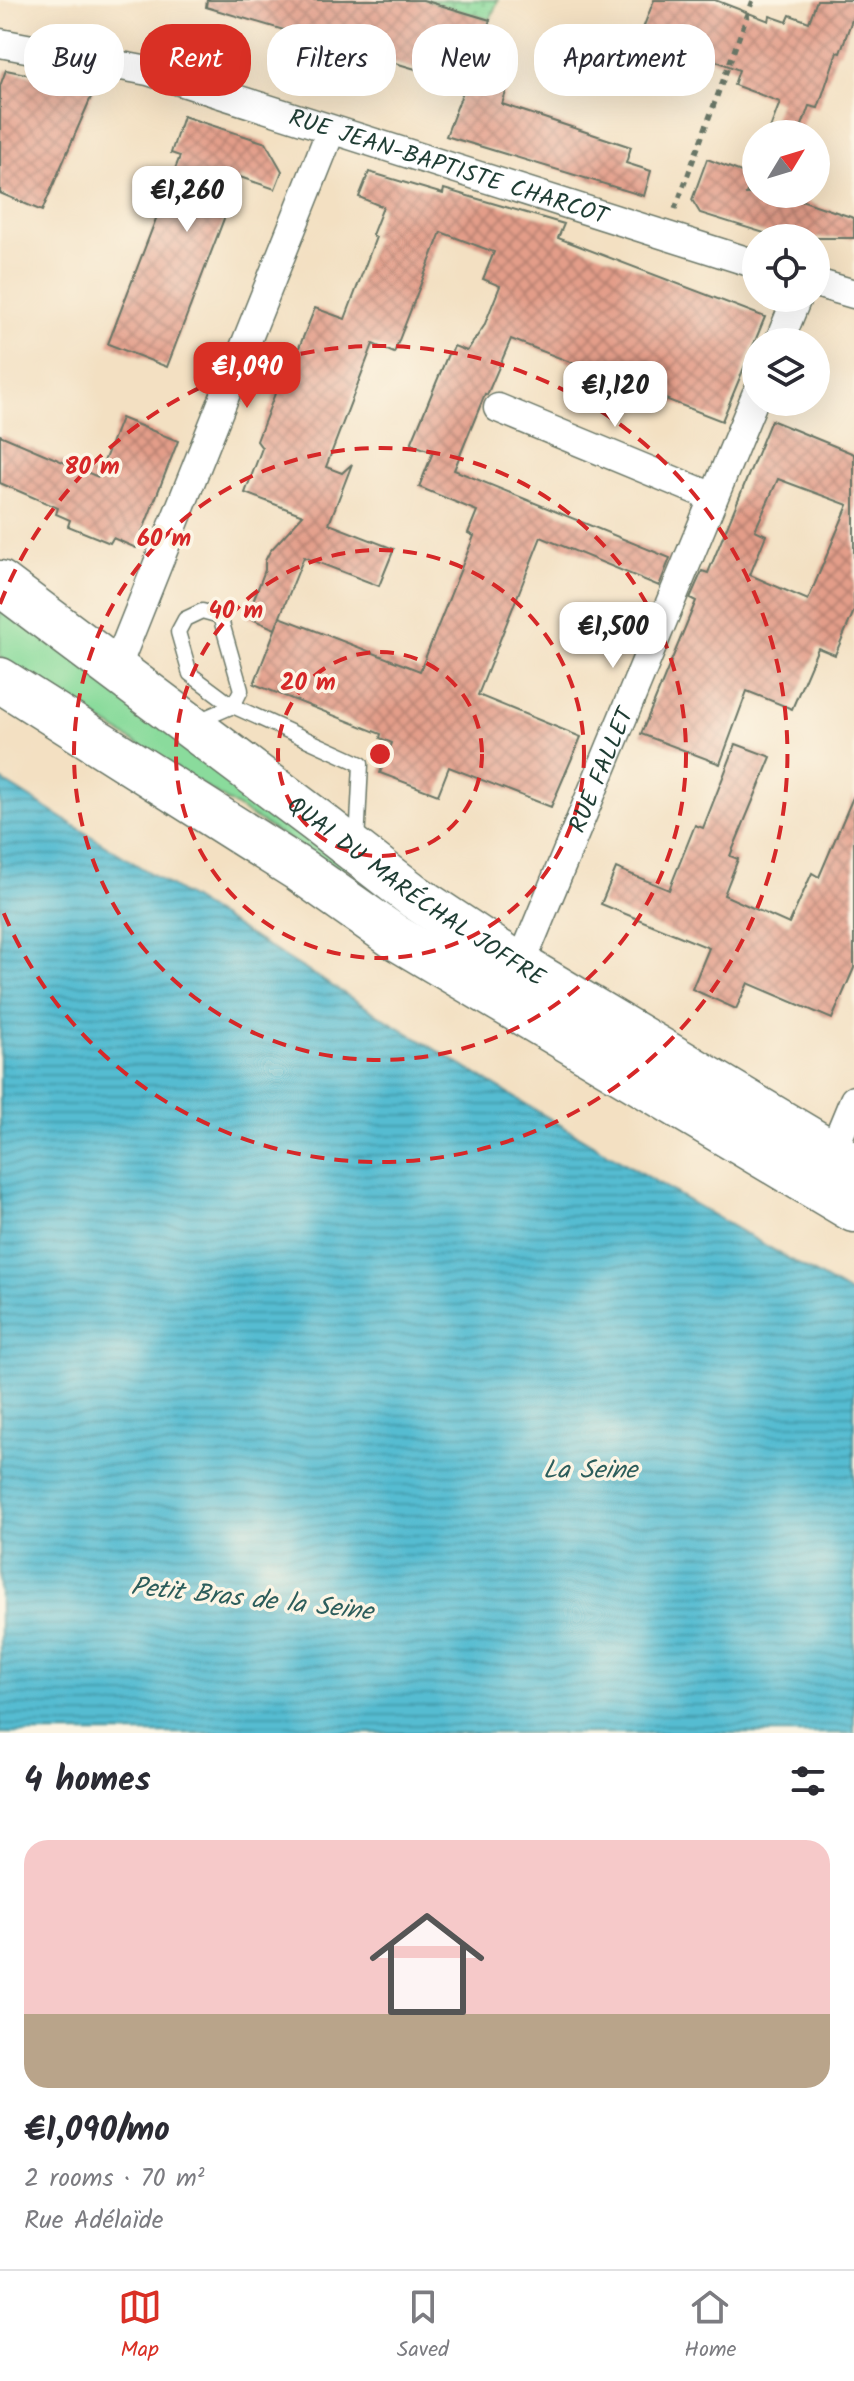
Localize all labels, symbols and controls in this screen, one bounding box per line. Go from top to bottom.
chip: Buy [24,24,124,96]
chip: Rent [140,24,251,96]
chip: Filters [267,24,396,96]
chip: New [412,24,518,96]
chip: Apartment [534,24,715,96]
street label: RUE JEAN-BAPTISTE CHARCOT [284,99,615,237]
north arrow [742,120,830,208]
map controls [742,120,830,416]
pin: €1,260 [122,166,252,234]
text: €1,260 [150,171,224,213]
button: locate [742,224,830,312]
button: layers [742,328,830,416]
pin: €1,090 [182,342,312,410]
text: €1,090 [212,347,282,389]
pin: €1,120 [550,361,680,429]
text: €1,120 [581,366,649,408]
text: 80 m [64,448,120,487]
text: 60 m [137,520,191,559]
text: 40 m [209,592,263,631]
pin: €1,500 [548,602,678,670]
text: €1,500 [578,607,648,649]
text: 20 m [280,664,336,703]
street label: RUE FALLET [559,700,646,839]
centre of rings [366,740,394,768]
street label: QUAI DU MARÉCHAL JOFFRE [278,787,553,998]
water label: La Seine [543,1450,639,1492]
water label: Petit Bras de la Seine [129,1566,377,1634]
text: 4 homes [24,1754,151,1808]
icon: filters [786,1759,830,1803]
icon: home [355,1892,499,2036]
text: €1,090/mo [24,2104,170,2158]
text: 2 rooms · 70 m² [24,2158,205,2200]
text: Rue Adélaïde [24,2200,163,2242]
tab: Map [118,2285,162,2368]
tab: Saved [397,2285,449,2368]
tab: Home [684,2285,736,2368]

